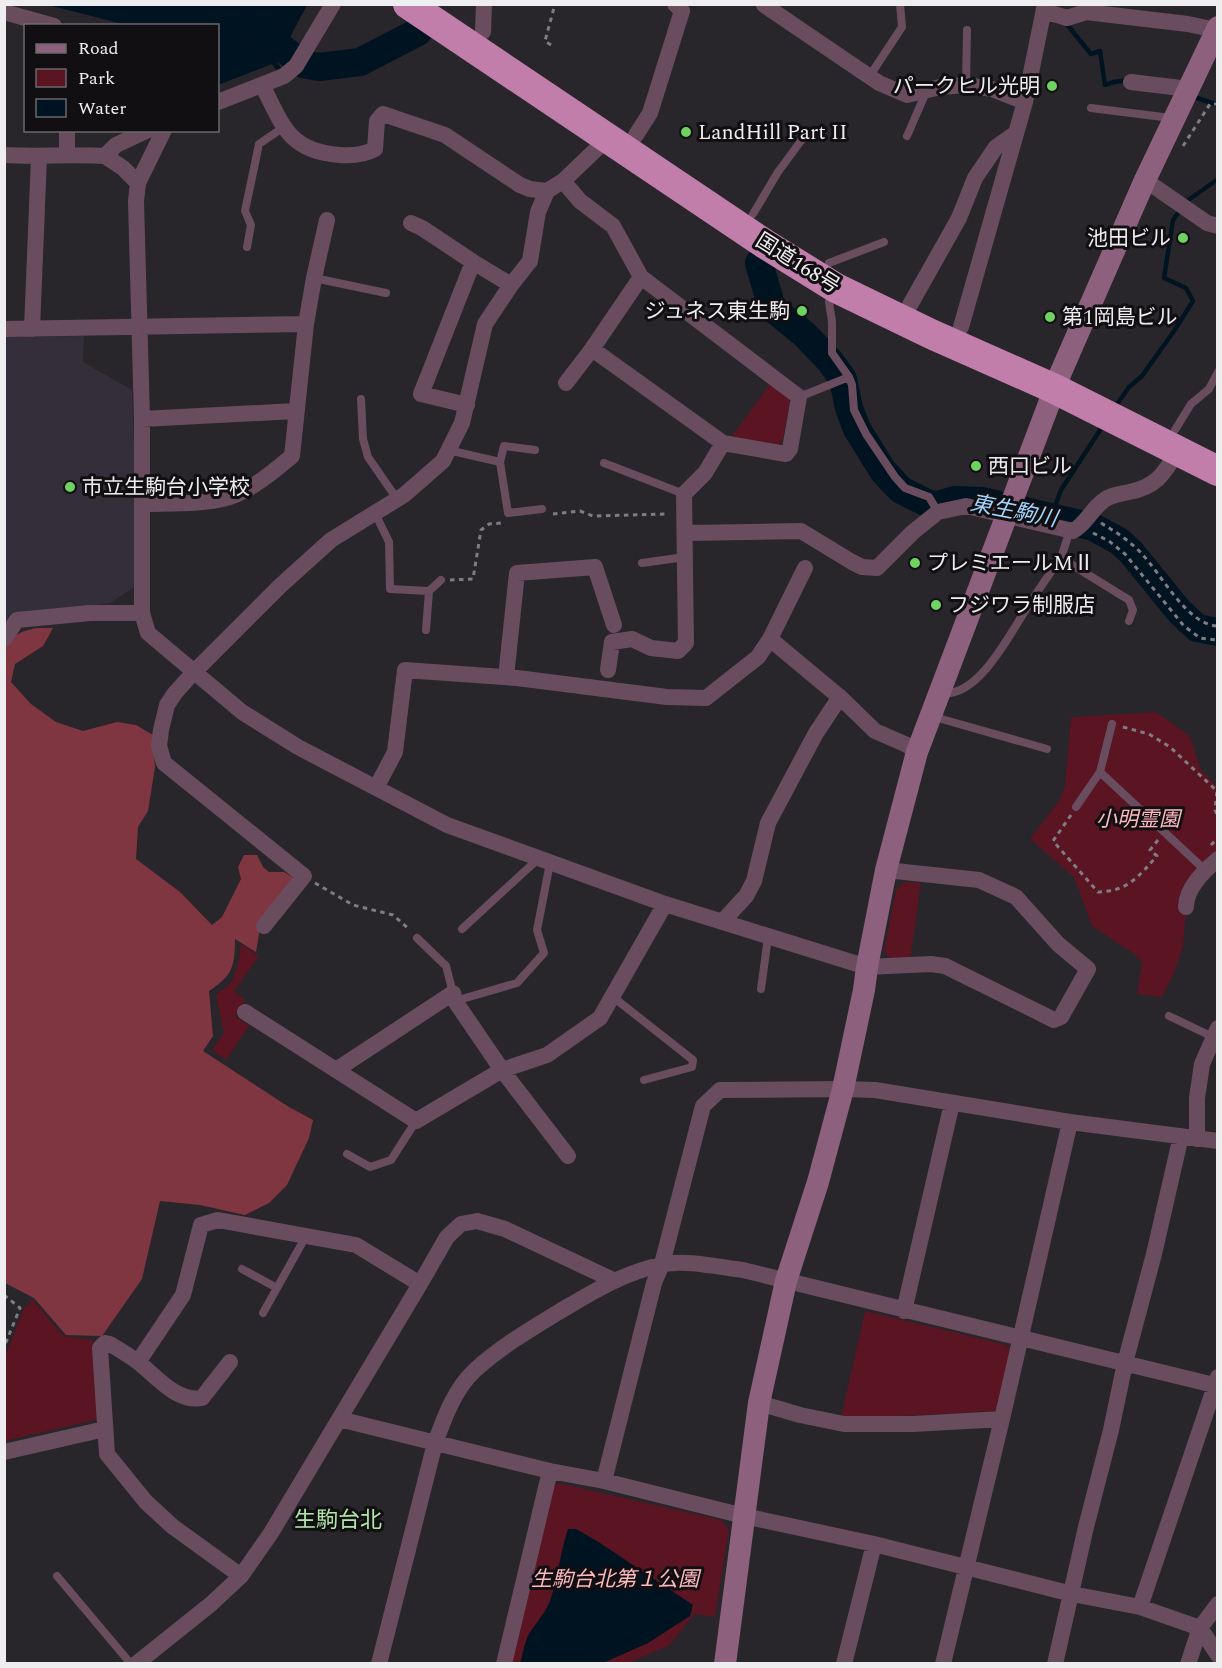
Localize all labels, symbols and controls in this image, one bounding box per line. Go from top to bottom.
legend [24,24,219,132]
text: Road [78,35,119,62]
text: Park [78,65,115,92]
place label: パークヒル光明 [893,71,1040,103]
marker: パークヒル光明 [1045,79,1059,93]
text: Water [78,95,126,122]
place label: LandHill Part II [698,117,847,149]
marker: LandHill Part II [679,125,693,139]
place label: 池田ビル [1087,223,1171,255]
street label: 国道168号 [749,225,846,302]
marker: 池田ビル [1176,231,1190,245]
place label: ジュネス東生駒 [644,296,790,328]
place label: 第1岡島ビル [1062,302,1178,334]
marker: ジュネス東生駒 [795,304,809,318]
marker: 第1岡島ビル [1043,310,1057,324]
place label: 西口ビル [988,451,1072,483]
marker: 西口ビル [969,459,983,473]
place label: 市立生駒台小学校 [82,472,250,504]
marker: 市立生駒台小学校 [63,480,77,494]
water label: 東生駒川 [967,487,1062,536]
place label: プレミエールMⅡ [927,548,1094,580]
marker: プレミエールMⅡ [908,556,922,570]
place label: フジワラ制服店 [948,590,1095,622]
marker: フジワラ制服店 [929,598,943,612]
park label: 小明霊園 [1096,804,1183,836]
district label: 生駒台北 [294,1504,382,1537]
park label: 生駒台北第１公園 [531,1564,702,1596]

